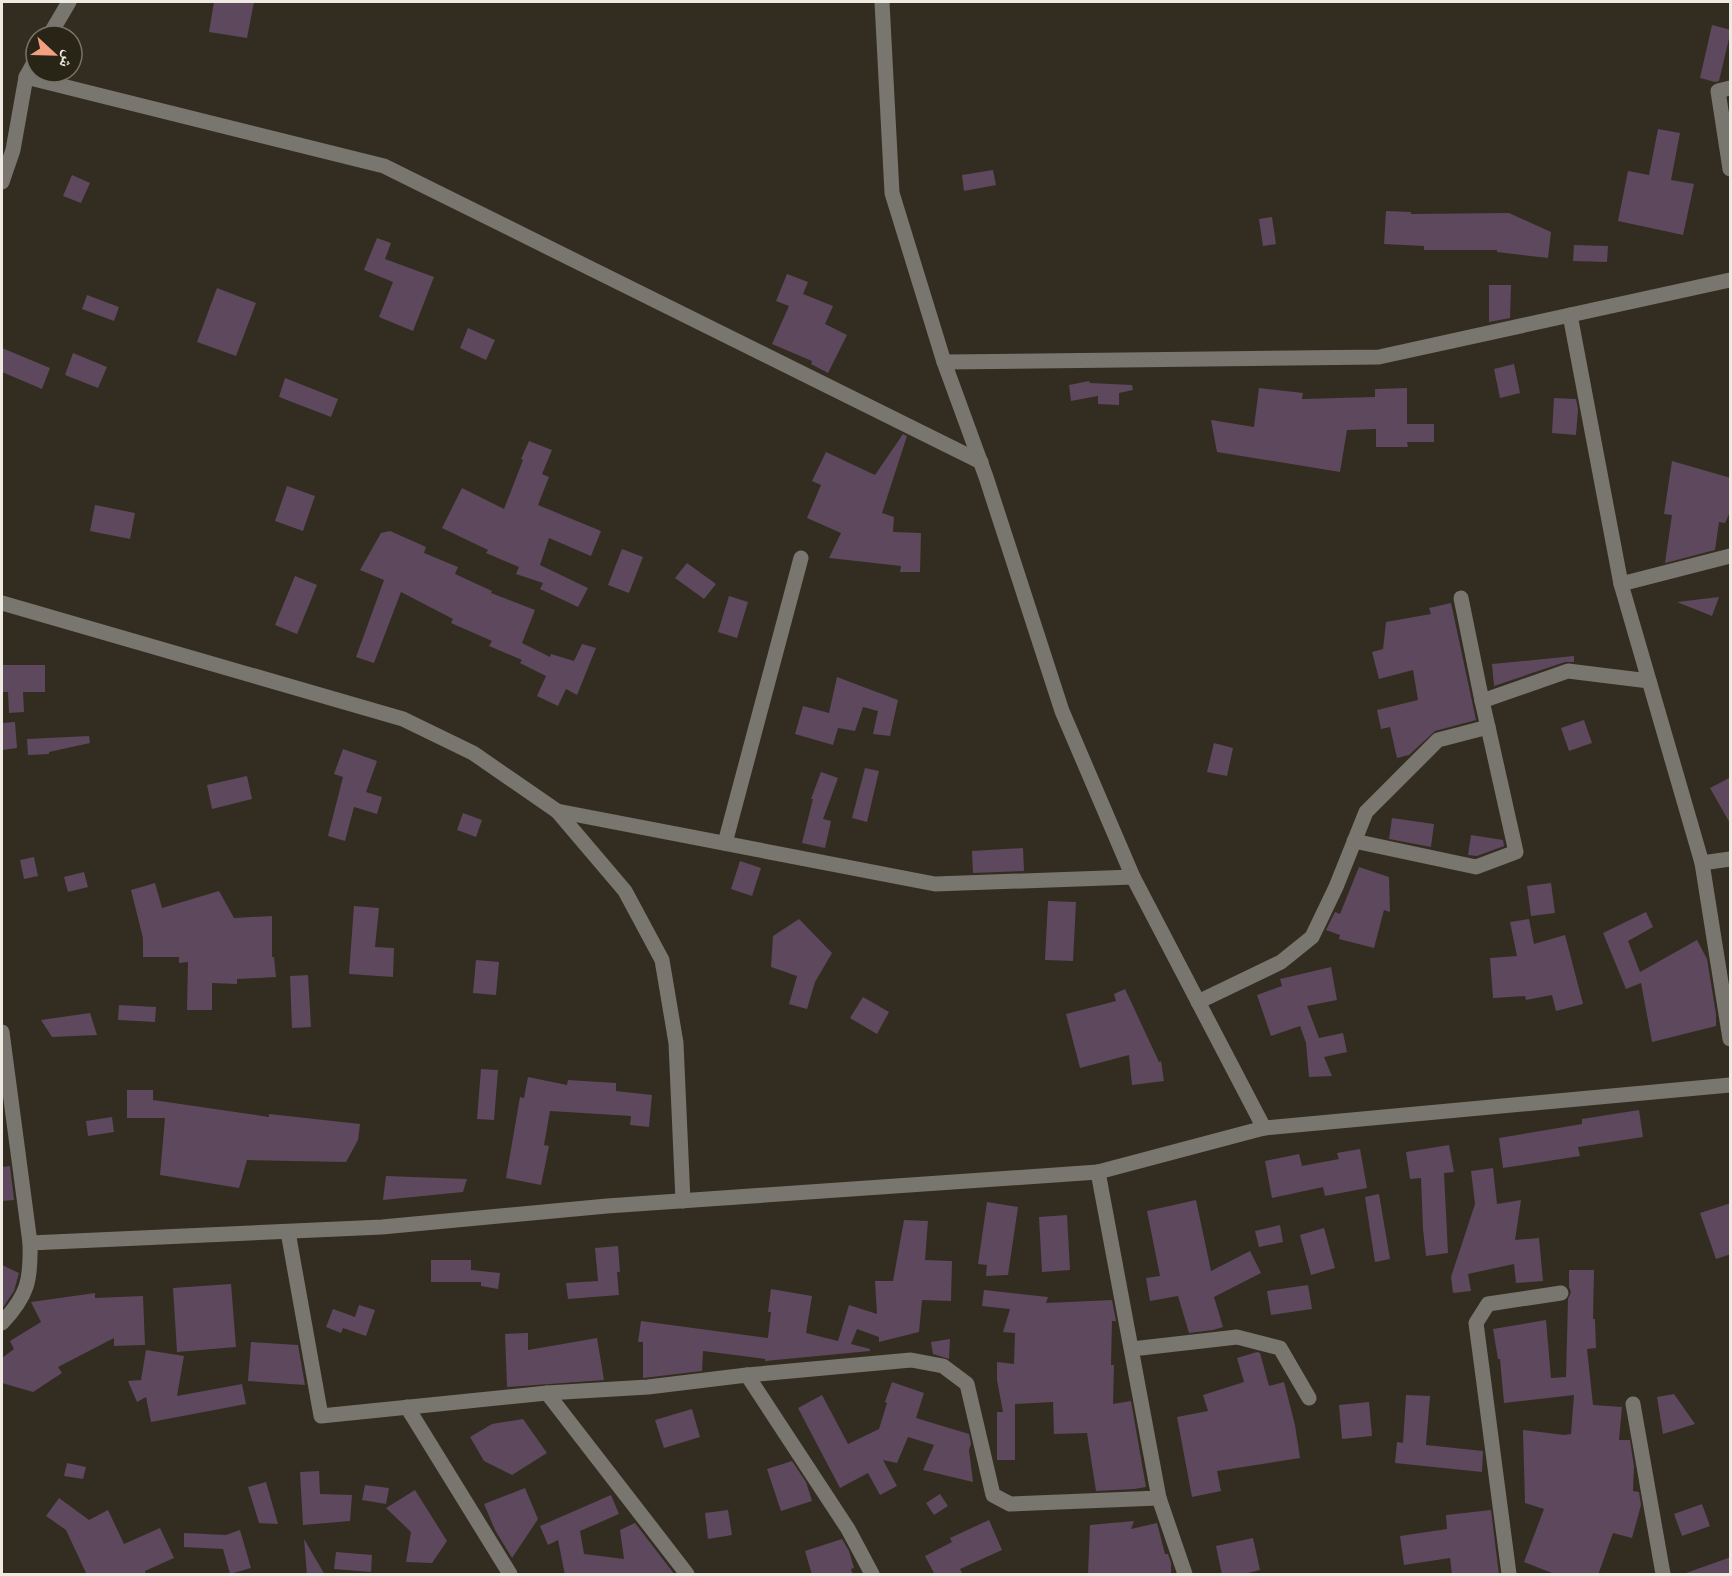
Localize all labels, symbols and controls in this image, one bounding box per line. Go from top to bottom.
north arrow [24,24,84,84]
text: ش [55,48,79,71]

